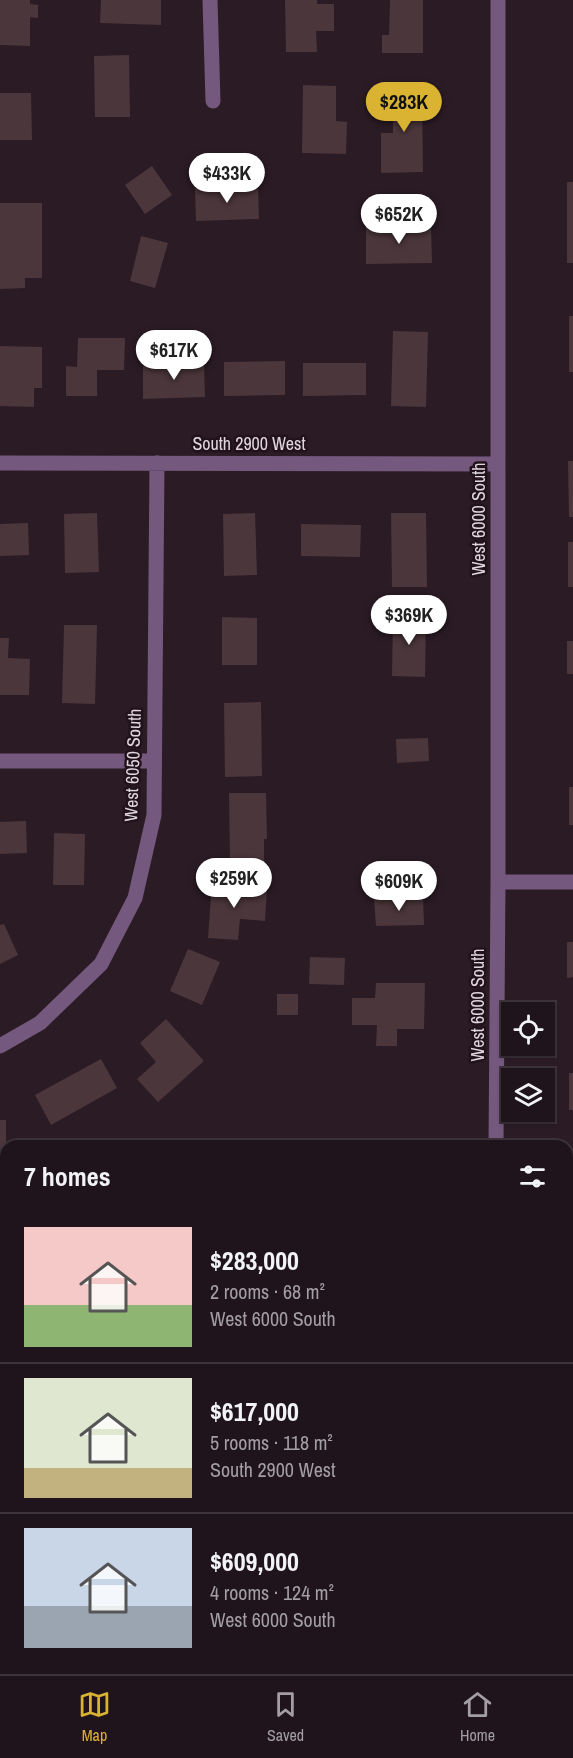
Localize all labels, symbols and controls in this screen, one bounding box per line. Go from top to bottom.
pin: $283K [362,82,446,133]
text: $283K [380,88,428,115]
pin: $433K [185,153,269,204]
text: $433K [203,159,251,186]
pin: $652K [357,194,441,245]
text: $652K [375,200,423,227]
pin: $617K [132,330,216,381]
text: $617K [150,336,198,363]
street label: South 2900 West [193,431,306,456]
street label: West 6000 South [466,463,491,576]
pin: $369K [367,595,451,646]
text: $369K [385,601,433,628]
street label: West 6050 South [118,708,147,822]
pin: $259K [192,858,276,909]
pin: $609K [357,861,441,912]
text: $259K [210,864,258,891]
text: $609K [375,867,423,894]
street label: West 6000 South [465,949,490,1062]
map controls [501,1002,555,1122]
button: locate [501,1002,555,1056]
button: layers [501,1068,555,1122]
text: 7 homes [24,1159,111,1194]
icon: filters [516,1160,549,1193]
text: $283,000 [210,1243,299,1278]
icon: home [72,1251,144,1323]
text: 2 rooms · 68 m² [210,1278,325,1305]
text: West 6000 South [210,1305,336,1332]
text: $617,000 [210,1394,299,1429]
icon: home [72,1402,144,1474]
text: 5 rooms · 118 m² [210,1429,333,1456]
text: South 2900 West [210,1456,336,1483]
text: $609,000 [210,1544,299,1579]
icon: home [72,1552,144,1624]
text: 4 rooms · 124 m² [210,1579,334,1606]
text: West 6000 South [210,1606,336,1633]
tab: Map [78,1688,111,1746]
tab: Saved [267,1688,304,1746]
tab: Home [460,1688,495,1746]

